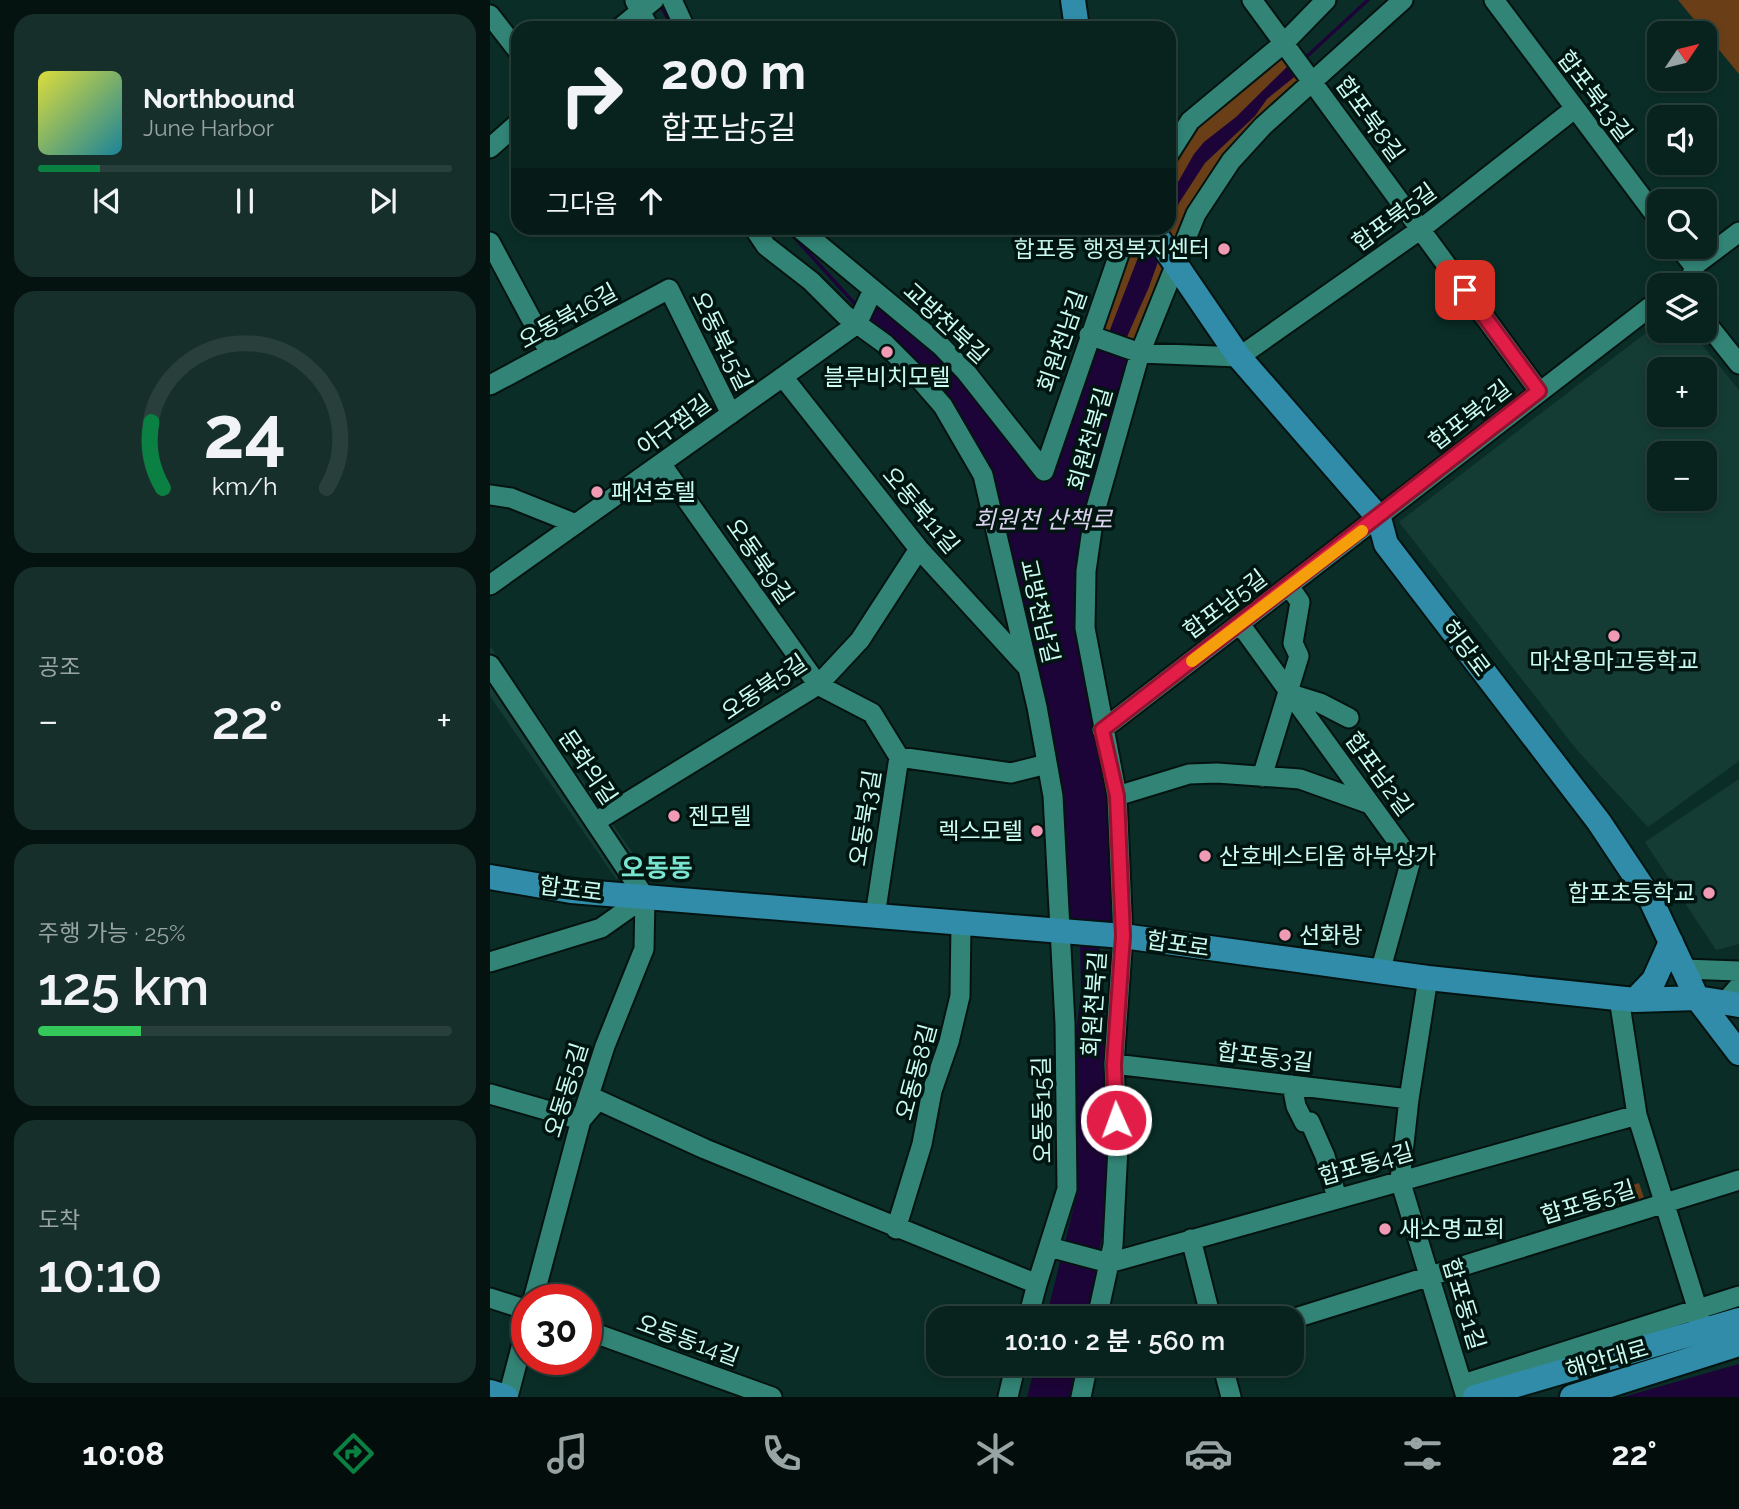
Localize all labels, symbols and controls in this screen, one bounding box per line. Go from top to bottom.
north arrow [1647,21,1717,91]
map controls [1647,21,1717,511]
text: 200 m [661,43,806,100]
street label: 합포북13길 [1552,45,1638,146]
icon: right [546,49,637,140]
street label: 합포북8길 [1331,71,1410,166]
text: Northbound [143,84,295,114]
button: sound [1647,105,1717,175]
text: 합포남5길 [661,109,796,146]
text: June Harbor [143,114,274,141]
street label: 합포북5길 [1346,177,1441,256]
icon: previous [88,182,126,220]
icon: pause [226,182,264,220]
icon: next [364,182,402,220]
icon: ahead [632,182,670,220]
text: 그다음 [546,189,618,219]
button: search [1647,189,1717,259]
place label: 합포동 행정복지센터 [1014,235,1210,262]
marker: 합포동 행정복지센터 [1216,241,1232,257]
pin [1435,260,1495,320]
icon: arrive [1446,271,1484,309]
button: layers [1647,273,1717,343]
street label: 오동북16길 [514,277,622,354]
street label: 교방천북길 [898,277,994,369]
street label: 회원천남길 [1032,286,1092,395]
street label: 오동북15길 [687,287,758,395]
marker: 블루비치모텔 [879,344,895,360]
button: + [1647,357,1717,427]
place label: 블루비치모텔 [824,363,950,390]
street label: 합포북2길 [1423,374,1516,455]
street label: 회원천북길 [1062,384,1117,493]
street label: 아구찜길 [632,389,716,460]
text: 24 [204,390,286,475]
button: − [1647,441,1717,511]
street label: 오동북11길 [878,461,965,558]
text: km/h [212,471,278,501]
place label: 패션호텔 [611,478,696,505]
marker: 패션호텔 [589,484,605,500]
water label: 회원천 산책로 [974,505,1113,534]
street label: 오동북9길 [721,513,800,609]
street label: 교방천남길 [1015,556,1066,665]
street label: 합포남5길 [1178,564,1272,644]
street label: 허당로 [1437,614,1496,681]
marker: 마산용마고등학교 [1606,628,1622,644]
place label: 마산용마고등학교 [1529,647,1699,674]
street label: 오동북5길 [716,648,812,725]
text: 공조 [38,653,80,680]
text: 22° [212,690,283,751]
text: − [38,698,58,743]
text: + [436,698,452,743]
street label: 문화의길 [554,724,623,809]
street label: 합포남2길 [1340,727,1419,821]
street label: 오동북3길 [844,768,885,868]
place label: 젠모텔 [688,802,751,829]
marker: 젠모텔 [666,808,682,824]
place label: 렉스모텔 [938,817,1023,844]
marker: 렉스모텔 [1029,823,1045,839]
place label: 산호베스티움 하부상가 [1219,842,1436,869]
marker: 산호베스티움 하부상가 [1197,848,1213,864]
district label: 오동동 [621,853,693,883]
street label: 합포로 [538,871,604,906]
place label: 합포초등학교 [1568,879,1695,906]
marker: 합포초등학교 [1701,885,1717,901]
text: 주행 가능 · 25% [38,919,186,946]
place label: 선화랑 [1299,921,1362,948]
street label: 합포로 [1145,926,1211,961]
marker: 선화랑 [1277,927,1293,943]
street label: 회원천북길 [1076,950,1111,1058]
text: 125 km [38,956,209,1017]
street label: 오동동8길 [890,1021,941,1123]
street label: 합포동3길 [1215,1037,1315,1076]
street label: 오동동5길 [538,1039,593,1140]
street label: 오동동15길 [1027,1056,1056,1164]
position arrow [1079,1083,1153,1157]
street label: 합포동4길 [1315,1137,1416,1190]
street label: 합포동5길 [1537,1174,1638,1229]
text: 도착 [38,1206,80,1233]
place label: 새소명교회 [1399,1215,1505,1242]
marker: 새소명교회 [1377,1221,1393,1237]
text: 10:10 [38,1243,162,1304]
street label: 합포동1길 [1438,1255,1491,1353]
speed limit sign: 30 [511,1284,602,1375]
street label: 오동동14길 [633,1309,743,1371]
text: 10:10 · 2 분 · 560 m [1005,1326,1225,1356]
street label: 해안대로 [1562,1334,1651,1383]
icon: directions [329,1429,378,1478]
icon: music [543,1429,592,1478]
icon: phone [757,1429,806,1478]
icon: climate [971,1429,1020,1478]
icon: car [1184,1429,1233,1478]
icon: filters [1398,1429,1447,1478]
text: 10:08 [82,1435,165,1472]
text: 22° [1612,1435,1657,1472]

